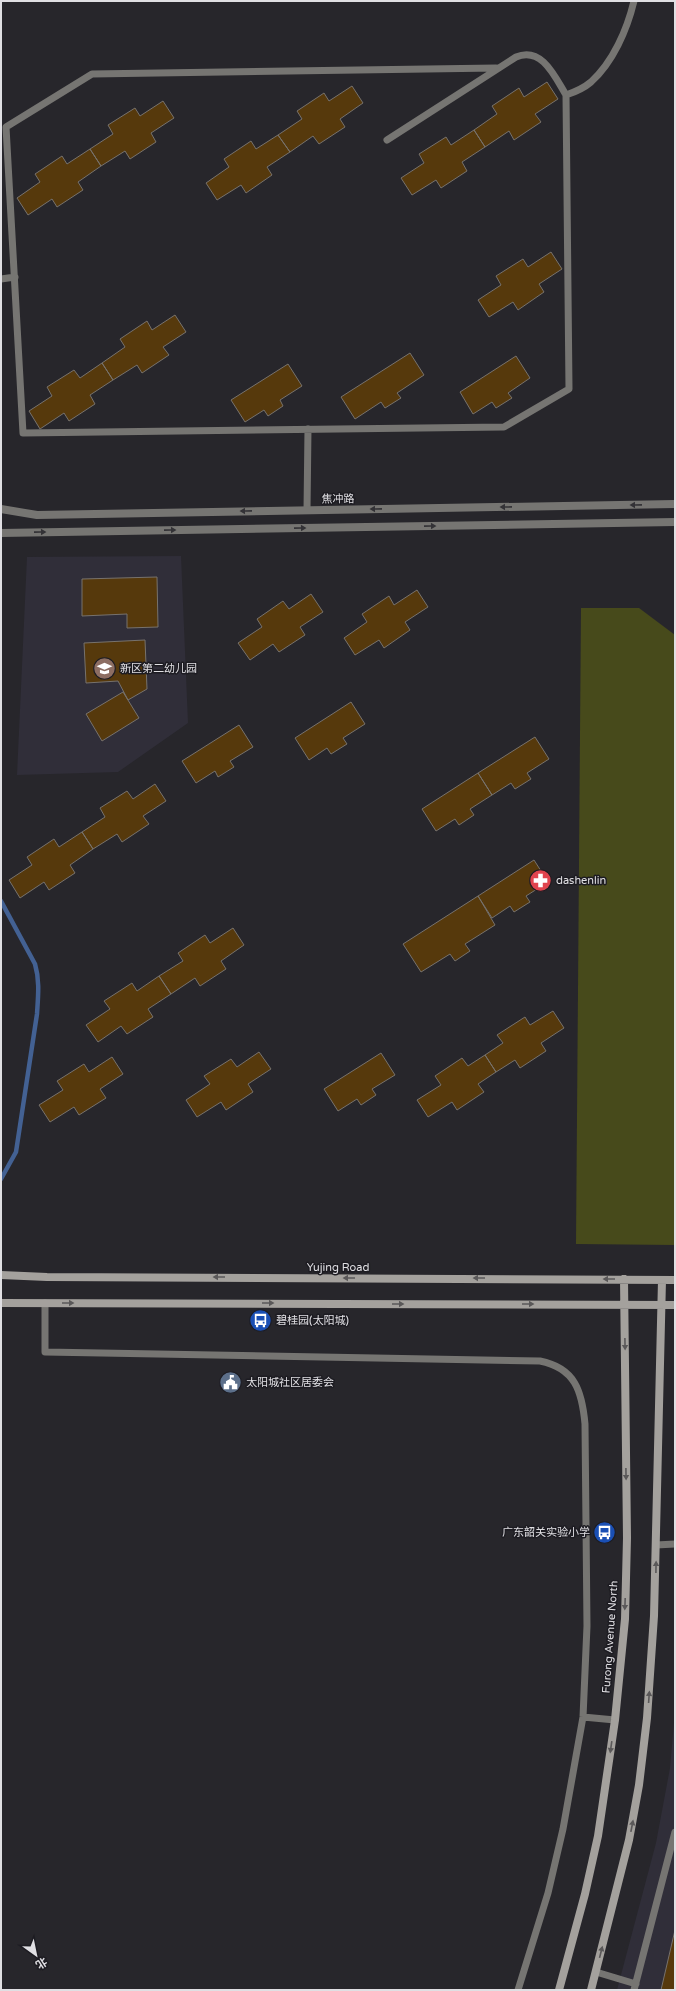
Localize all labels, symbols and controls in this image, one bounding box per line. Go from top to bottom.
street label: 焦冲路 [321,492,355,506]
one-way arrow [629,502,642,508]
one-way arrow [499,504,512,510]
one-way arrow [369,506,382,512]
one-way arrow [240,508,252,515]
one-way arrow [424,523,437,529]
one-way arrow [294,525,307,531]
one-way arrow [164,527,177,533]
one-way arrow [34,529,47,535]
school or university icon: 新区第二幼儿园 [91,655,117,681]
place label: 新区第二幼儿园 [120,662,197,675]
pharmacy icon: dashenlin [527,867,553,893]
place label: dashenlin [556,874,606,887]
street label: Yujing Road [307,1261,369,1274]
one-way arrow [212,1274,225,1280]
one-way arrow [342,1275,355,1281]
one-way arrow [472,1275,485,1281]
one-way arrow [602,1276,615,1282]
one-way arrow [62,1300,75,1306]
one-way arrow [262,1300,274,1307]
one-way arrow [392,1301,405,1307]
one-way arrow [522,1301,535,1307]
bus stop icon: 碧桂园(太阳城) [247,1307,273,1333]
place label: 碧桂园(太阳城) [276,1314,349,1327]
one-way arrow [622,1338,628,1351]
public building icon: 太阳城社区居委会 [218,1369,244,1395]
place label: 太阳城社区居委会 [246,1376,334,1389]
one-way arrow [623,1468,629,1481]
bus stop icon: 广东韶关实验小学 [592,1519,618,1545]
place label: 广东韶关实验小学 [502,1526,590,1539]
one-way arrow [652,1561,659,1573]
street label: Furong Avenue North [600,1580,620,1694]
one-way arrow [622,1598,628,1611]
one-way arrow [645,1691,652,1703]
one-way arrow [608,1741,614,1753]
one-way arrow [629,1820,635,1832]
north arrow [16,1935,56,1975]
one-way arrow [598,1946,604,1958]
text: 北 [33,1955,49,1971]

